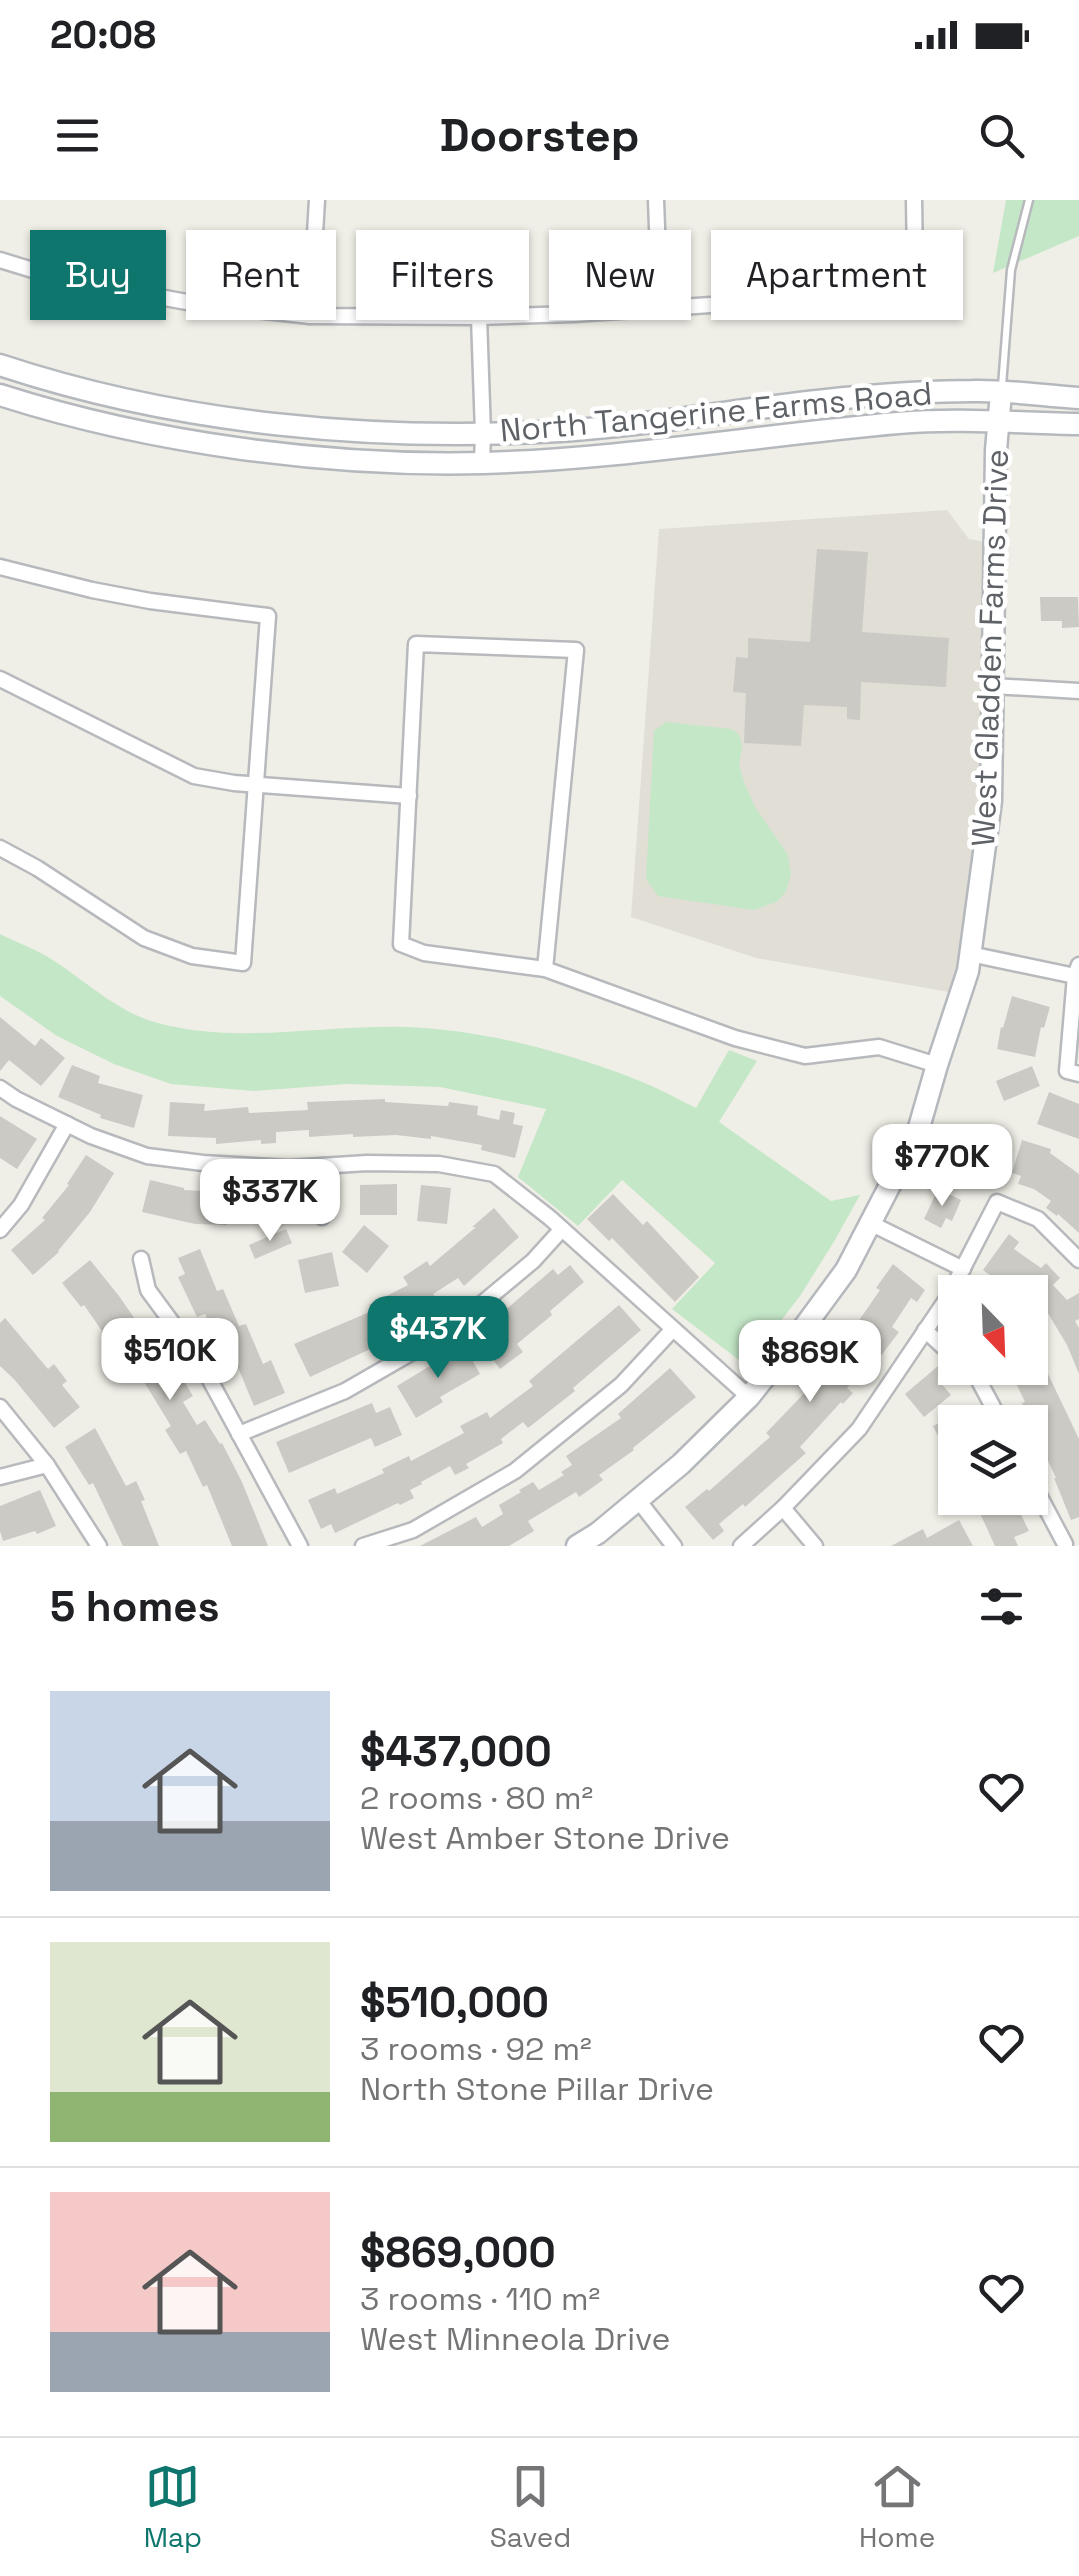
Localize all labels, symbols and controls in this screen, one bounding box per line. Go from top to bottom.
text: 20:08 [50,11,156,59]
text: Doorstep [440,107,639,164]
icon: menu [50,108,105,163]
icon: search [974,108,1029,163]
chip: Buy [30,230,166,320]
chip: Rent [186,230,336,320]
chip: Filters [356,230,529,320]
chip: New [549,230,691,320]
chip: Apartment [711,230,963,320]
street label: North Tangerine Farms Road [498,373,934,451]
street label: West Gladden Farms Drive [963,449,1017,847]
pin: $770K [872,1124,1012,1209]
text: $770K [894,1136,990,1176]
pin: $337K [200,1159,340,1244]
text: $337K [222,1171,318,1211]
north arrow [938,1275,1048,1385]
map controls [938,1275,1048,1515]
pin: $437K [368,1296,508,1381]
text: $437K [390,1308,486,1348]
pin: $510K [100,1318,240,1403]
pin: $869K [740,1320,880,1405]
text: $510K [123,1330,217,1370]
text: $869K [761,1332,859,1372]
button: layers [938,1405,1048,1515]
icon: filters [974,1579,1029,1634]
text: 5 homes [50,1580,220,1633]
text: $437,000 [360,1725,552,1778]
icon: home [130,1731,250,1851]
icon: heart [974,1764,1029,1819]
text: 2 rooms · 80 m² [360,1778,593,1818]
text: West Amber Stone Drive [360,1818,730,1858]
text: $510,000 [360,1976,549,2029]
icon: home [130,1982,250,2102]
icon: heart [974,2015,1029,2070]
text: 3 rooms · 92 m² [360,2029,592,2069]
text: North Stone Pillar Drive [360,2069,714,2109]
text: $869,000 [360,2226,556,2279]
icon: home [130,2232,250,2352]
icon: heart [974,2265,1029,2320]
text: 3 rooms · 110 m² [360,2279,600,2319]
text: West Minneola Drive [360,2319,671,2359]
tab: Map [144,2459,202,2555]
tab: Saved [490,2459,571,2555]
tab: Home [859,2459,935,2555]

